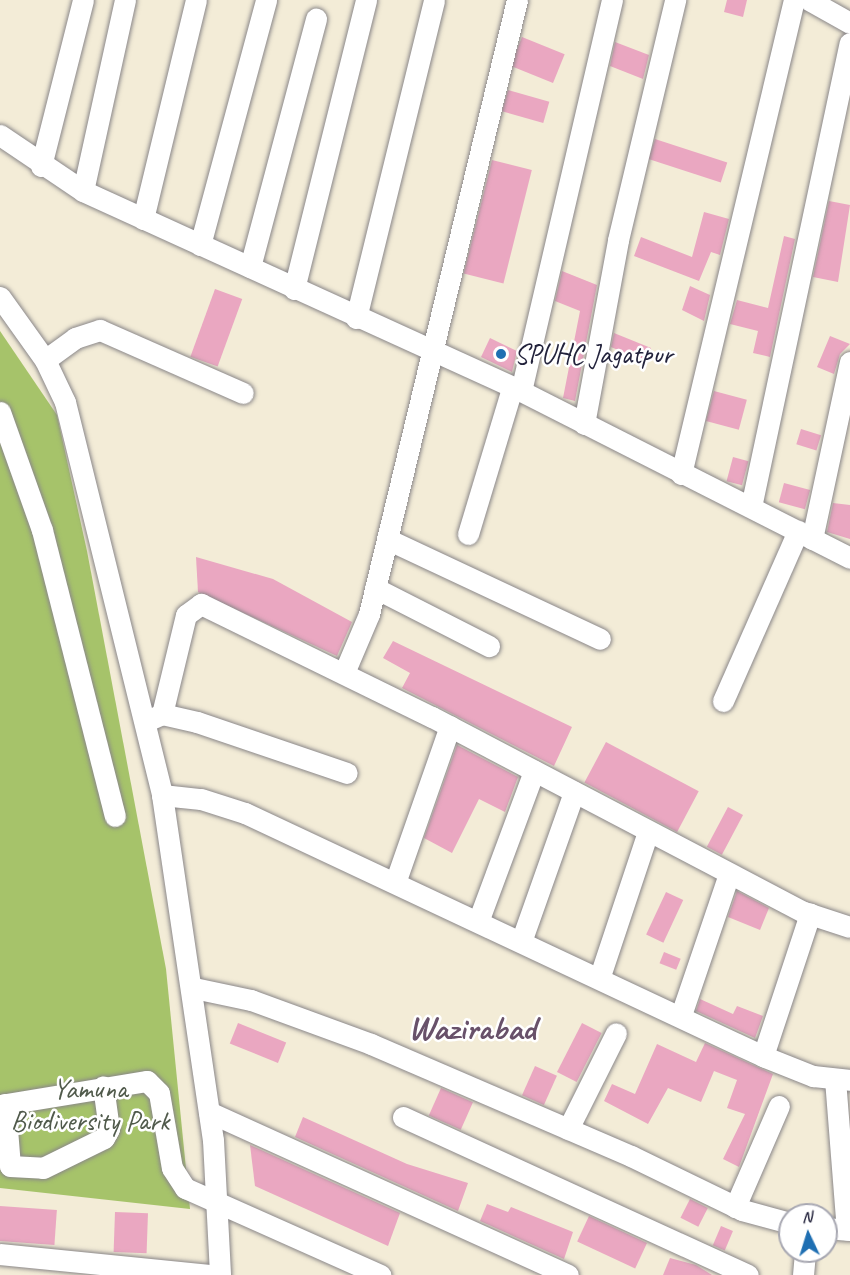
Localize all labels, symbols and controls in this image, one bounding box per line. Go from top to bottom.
place label: SPUHC Jagatpur [514,337,672,371]
marker: SPUHC Jagatpur [492,345,510,363]
district label: Wazirabad [408,1008,536,1048]
park label: Yamuna Biodiversity Park [10,1072,170,1138]
north arrow [778,1203,838,1263]
text: N [801,1207,813,1227]

